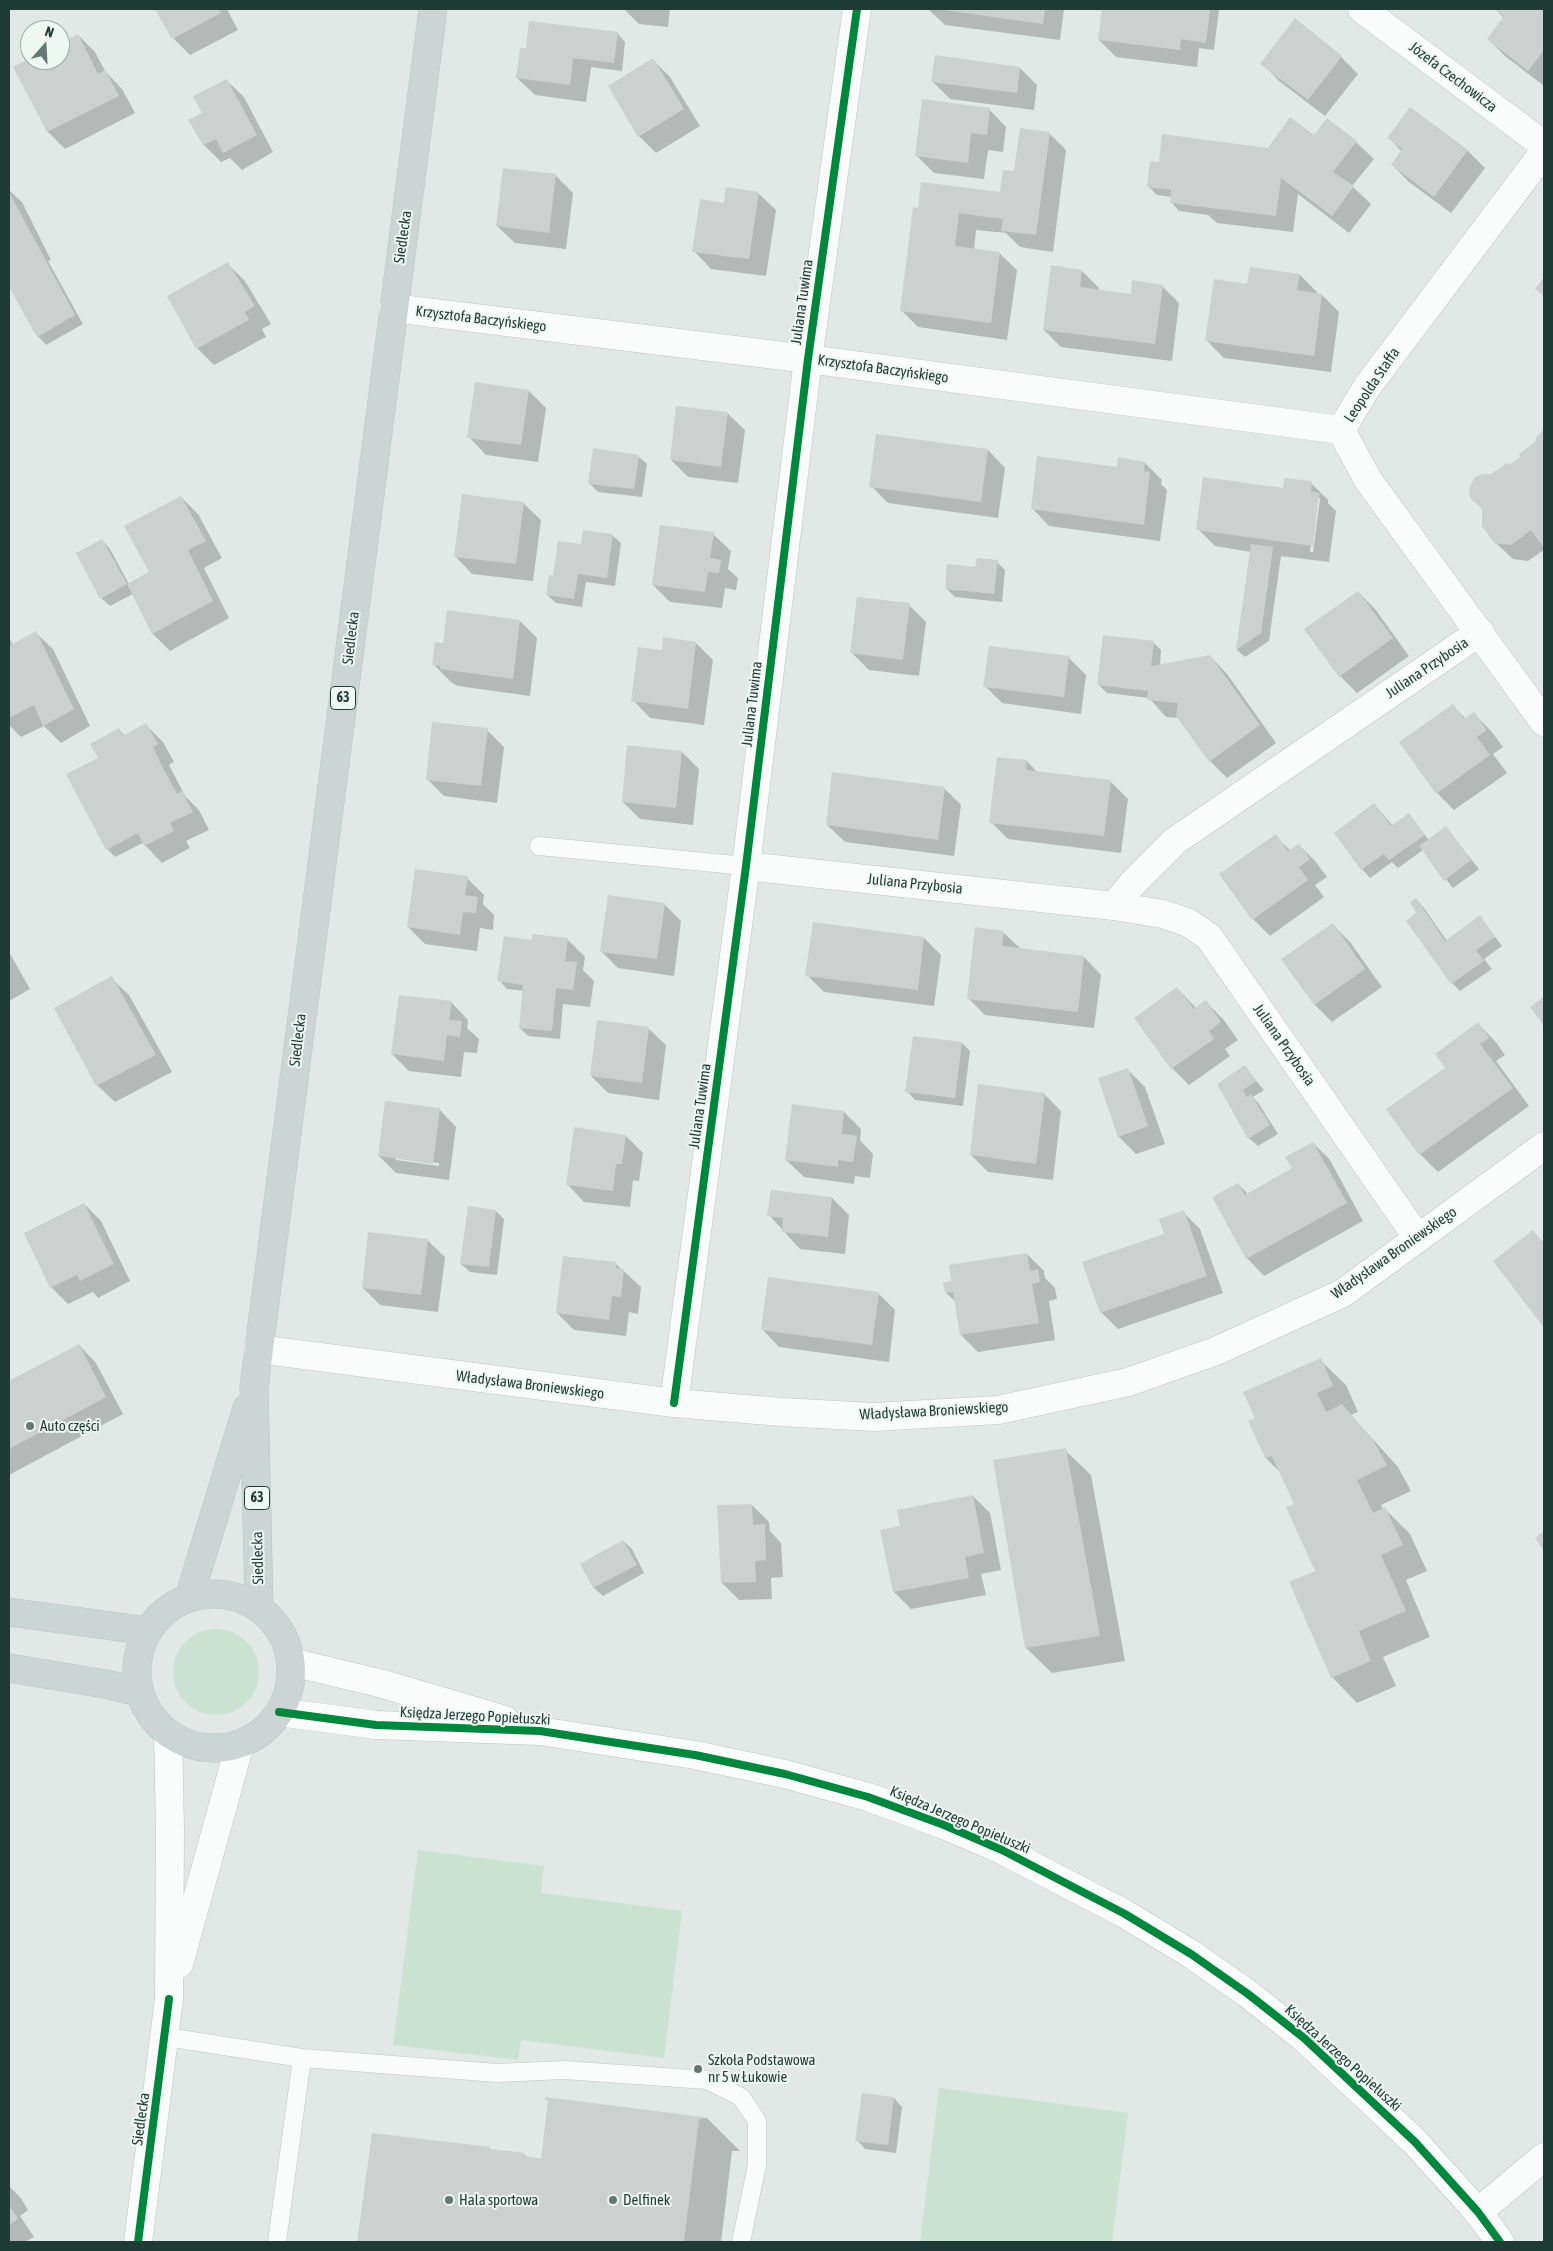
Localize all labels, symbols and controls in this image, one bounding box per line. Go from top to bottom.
north arrow [20,20,70,70]
text: N [43,23,56,41]
street label: Józefa Czechowicza [1405,38,1501,116]
street label: Siedlecka [390,209,416,265]
street label: Juliana Tuwima [787,258,817,346]
street label: Krzysztofa Baczyńskiego [414,302,548,336]
street label: Leopolda Staffa [1340,344,1404,426]
street label: Krzysztofa Baczyńskiego [816,351,950,387]
street label: Siedlecka [339,610,363,666]
street label: Juliana Przybosia [1382,634,1472,702]
street label: Juliana Tuwima [738,660,766,748]
road number: 63 [330,686,356,710]
street label: Juliana Przybosia [866,870,964,898]
street label: Juliana Przybosia [1249,1001,1319,1089]
street label: Siedlecka [286,1012,310,1068]
street label: Juliana Tuwima [685,1062,715,1150]
street label: Władysława Broniewskiego [1328,1203,1460,1303]
street label: Władysława Broniewskiego [455,1367,605,1403]
street label: Władysława Broniewskiego [859,1398,1009,1424]
place label: Auto części [40,1417,100,1435]
marker: Auto części [24,1420,36,1432]
road number: 63 [244,1486,270,1510]
street label: Siedlecka [249,1531,267,1585]
street label: Księdza Jerzego Popiełuszki [399,1703,551,1729]
street label: Księdza Jerzego Popiełuszki [887,1782,1033,1858]
street label: Księdza Jerzego Popiełuszki [1281,2001,1405,2115]
place label: Szkoła Podstawowa nr 5 w Łukowie [708,2051,815,2086]
marker: Szkoła Podstawowa nr 5 w Łukowie [692,2063,704,2075]
street label: Siedlecka [128,2091,154,2147]
place label: Hala sportowa [459,2191,538,2209]
place label: Delfinek [623,2191,670,2209]
marker: Hala sportowa [443,2194,455,2206]
marker: Delfinek [607,2194,619,2206]

